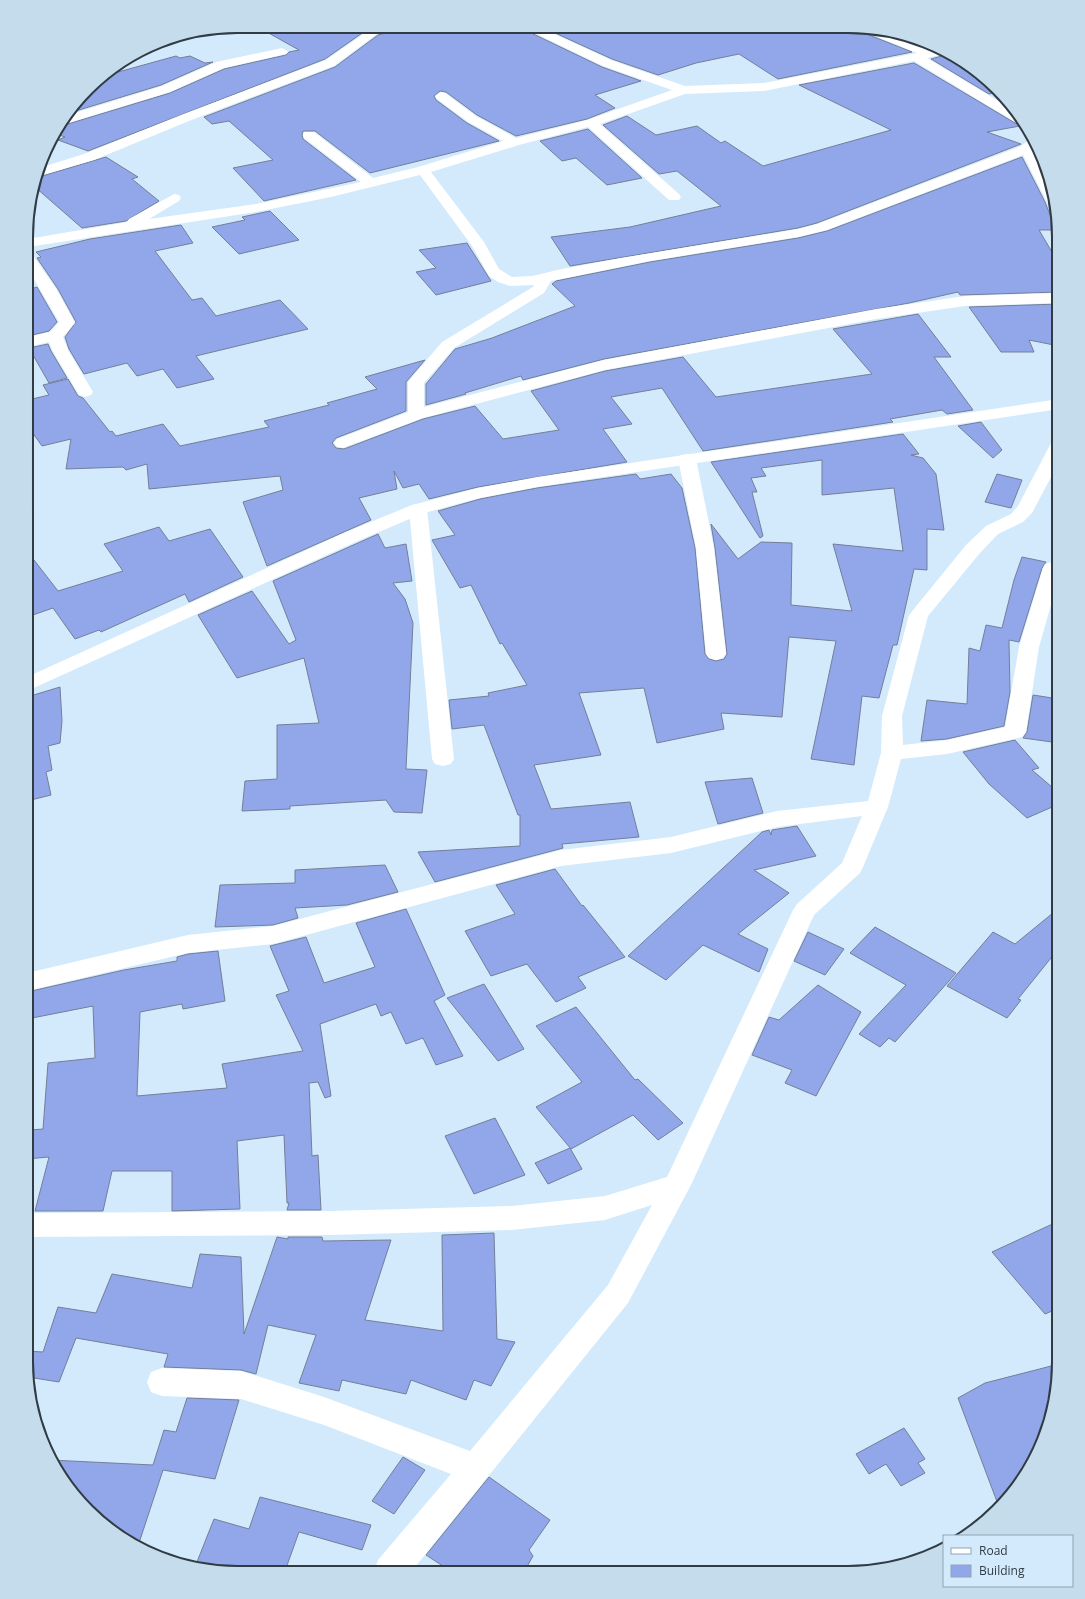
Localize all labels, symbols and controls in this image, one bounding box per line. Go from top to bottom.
legend [943,1535,1073,1587]
text: Road [979,1542,1008,1559]
text: Building [979,1562,1025,1579]

